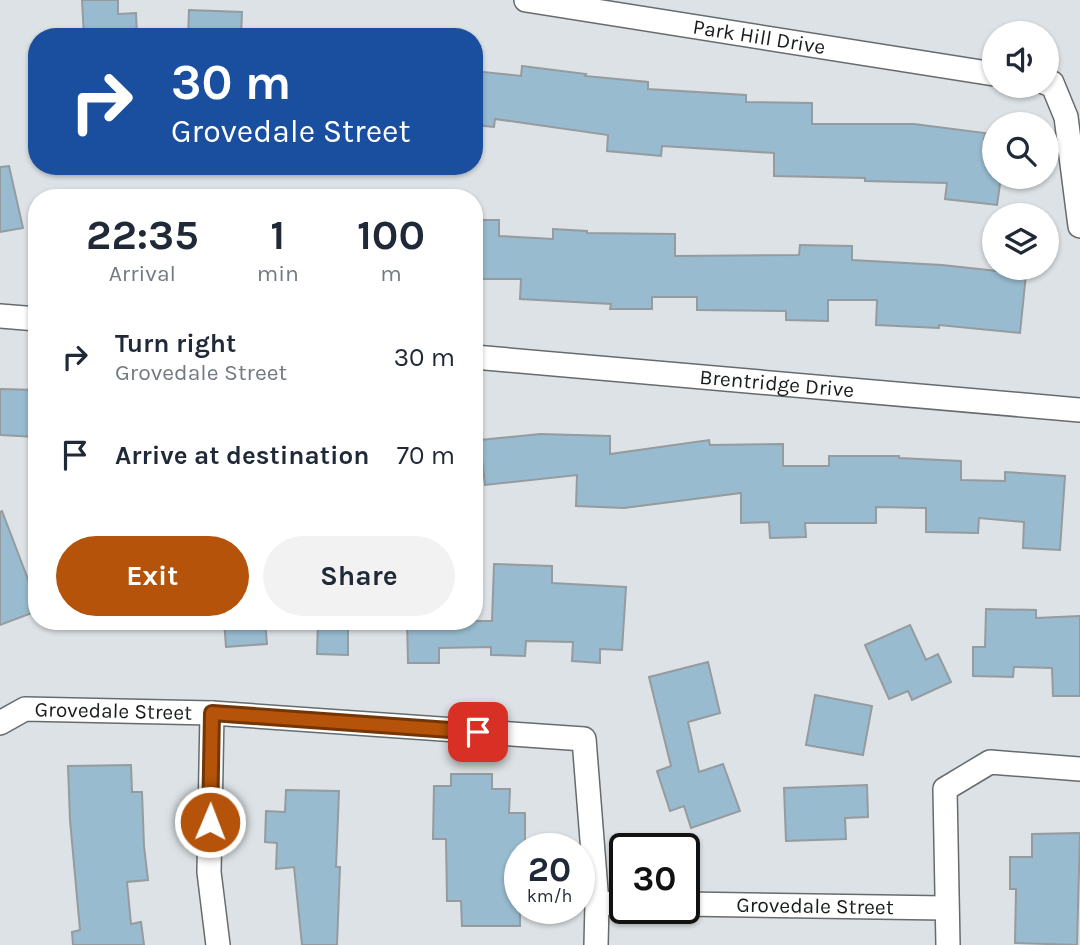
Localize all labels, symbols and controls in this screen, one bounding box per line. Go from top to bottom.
street label: Park Hill Drive [691,15,827,59]
map controls [982,21,1059,280]
button: sound [982,21,1059,98]
text: 30 m [171,54,291,111]
icon: right [56,56,147,147]
button: search [982,112,1059,189]
text: Grovedale Street [171,113,411,150]
button: layers [982,203,1059,280]
text: 22:35 [86,210,199,260]
text: 1 [270,210,285,260]
text: 100 [357,210,425,260]
text: Arrival [109,260,176,287]
text: min [257,260,299,287]
text: m [380,260,402,287]
text: Turn right [115,328,236,359]
icon: right [56,338,94,376]
text: 30 m [394,342,455,373]
text: Grovedale Street [115,359,287,386]
street label: Brentridge Drive [699,365,855,402]
icon: arrive [56,436,94,474]
text: Arrive at destination [115,440,369,471]
text: 70 m [397,440,455,471]
button: Exit [56,536,249,616]
button: Share [263,536,455,616]
street label: Grovedale Street [34,697,192,725]
pin [448,702,508,762]
icon: arrive [459,713,497,751]
position arrow [173,785,247,859]
speed limit sign: 30 [609,833,700,924]
text: 20 [528,849,571,890]
text: km/h [527,885,572,907]
street label: Grovedale Street [736,893,894,919]

